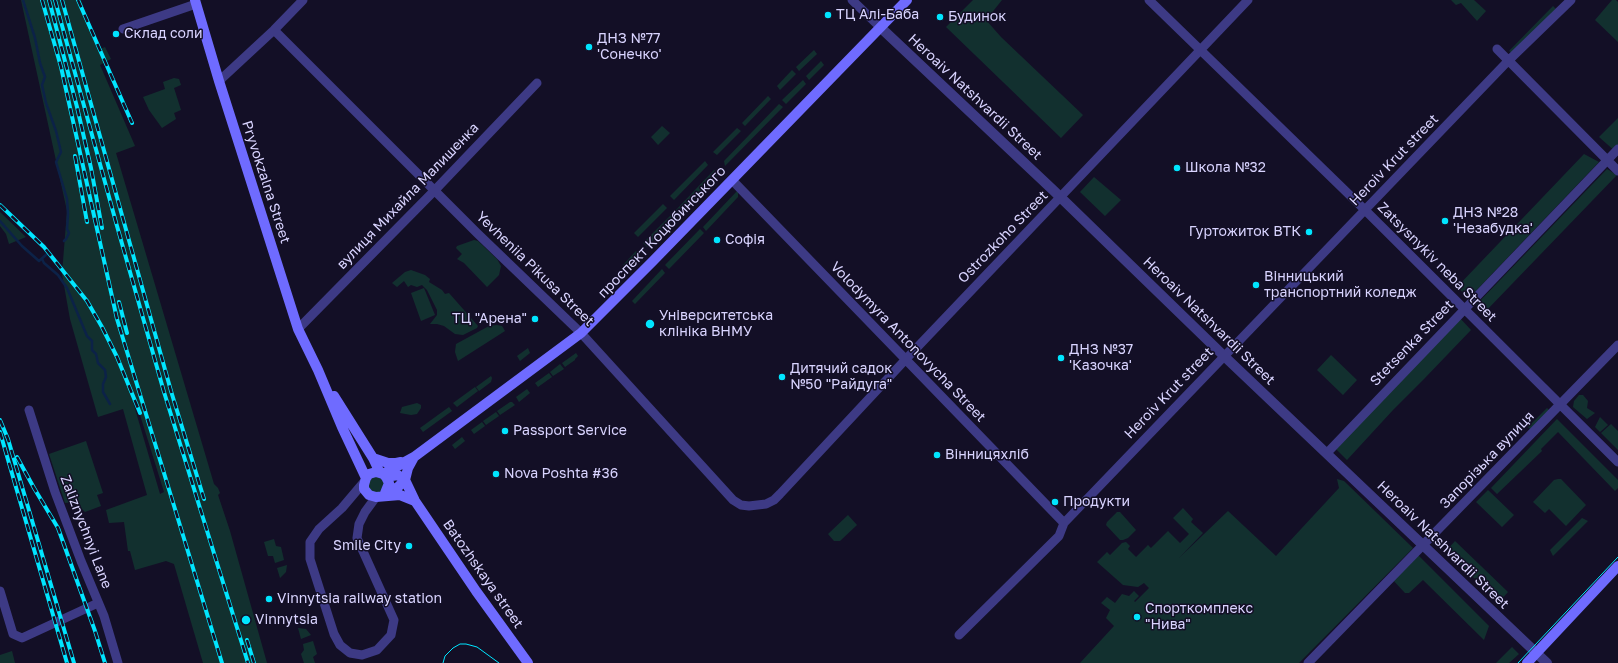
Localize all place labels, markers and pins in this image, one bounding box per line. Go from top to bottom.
place label: ТЦ Алі-Баба [836,7,919,23]
place label: Будинок [948,9,1006,25]
marker: ТЦ Алі-Баба [823,10,833,20]
marker: Будинок [935,12,945,22]
place label: Склад соли [124,26,203,42]
marker: Склад соли [111,29,121,39]
place label: ДНЗ №77 'Сонечко' [597,31,662,64]
marker: ДНЗ №77 'Сонечко' [584,42,594,52]
place label: Школа №32 [1185,160,1266,176]
marker: Школа №32 [1172,163,1182,173]
place label: ДНЗ №28 'Незабудка' [1453,205,1533,238]
marker: ДНЗ №28 'Незабудка' [1440,216,1450,226]
place label: Гуртожиток ВТК [1189,224,1301,240]
marker: Гуртожиток ВТК [1304,227,1314,237]
place label: Софія [725,232,765,248]
marker: Софія [712,235,722,245]
place label: Вінницький транспортний коледж [1264,269,1417,302]
marker: Вінницький транспортний коледж [1251,280,1261,290]
place label: Університетська клініка ВНМУ [659,308,773,340]
place label: ТЦ "Арена" [452,311,527,327]
marker: ТЦ "Арена" [530,314,540,324]
marker: Університетська клініка ВНМУ [644,318,656,330]
place label: ДНЗ №37 'Казочка' [1069,342,1133,374]
marker: ДНЗ №37 'Казочка' [1056,353,1066,363]
place label: Дитячий садок №50 "Райдуга" [790,361,892,394]
marker: Дитячий садок №50 "Райдуга" [777,372,787,382]
place label: Passport Service [513,423,627,439]
marker: Passport Service [500,426,510,436]
place label: Вінницяхліб [945,447,1029,463]
marker: Вінницяхліб [932,450,942,460]
place label: Nova Poshta #36 [504,466,618,482]
marker: Nova Poshta #36 [491,469,501,479]
place label: Продукти [1063,494,1130,510]
marker: Продукти [1050,497,1060,507]
place label: Smile City [333,538,401,554]
marker: Smile City [404,541,414,551]
place label: Vinnytsia railway station [277,591,442,607]
marker: Vinnytsia railway station [264,594,274,604]
place label: Спорткомплекс "Нива" [1145,601,1253,634]
place label: Vinnytsia [255,612,318,628]
marker: Спорткомплекс "Нива" [1132,612,1142,622]
marker: Vinnytsia [240,614,252,626]

